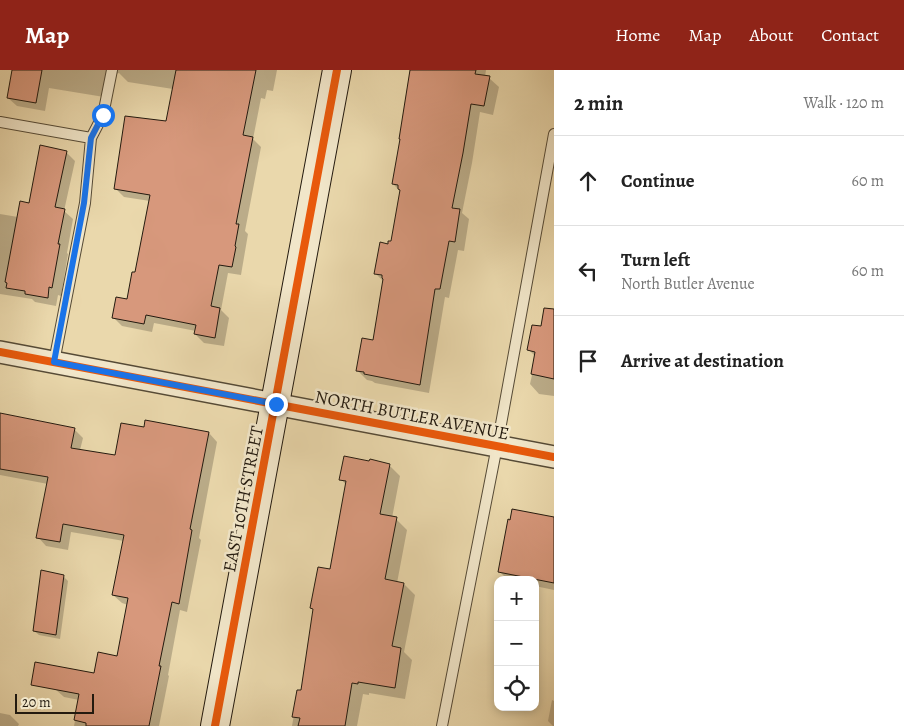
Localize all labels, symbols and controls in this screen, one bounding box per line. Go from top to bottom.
text: Map [25,19,69,51]
text: Home [615,23,660,47]
text: Map [688,23,721,47]
text: About [749,23,793,47]
text: Contact [821,23,879,47]
text: 2 min [574,89,623,117]
text: Walk · 120 m [803,92,884,114]
route start [92,104,115,127]
icon: ahead [574,167,602,195]
text: Continue [621,168,695,194]
text: 60 m [852,170,884,192]
text: Turn left [621,247,690,273]
icon: left [574,257,602,285]
text: 60 m [852,260,884,282]
text: North Butler Avenue [621,273,755,295]
icon: arrive [574,347,602,375]
text: Arrive at destination [621,348,784,374]
street label: NORTH BUTLER AVENUE [313,384,511,446]
route end [265,393,288,416]
street label: EAST 10TH STREET [217,424,269,574]
map controls [494,576,539,711]
button: + [494,576,539,621]
button: − [494,621,539,666]
button: locate [494,666,539,711]
scale bar [15,691,94,714]
text: 20 m [22,693,51,712]

